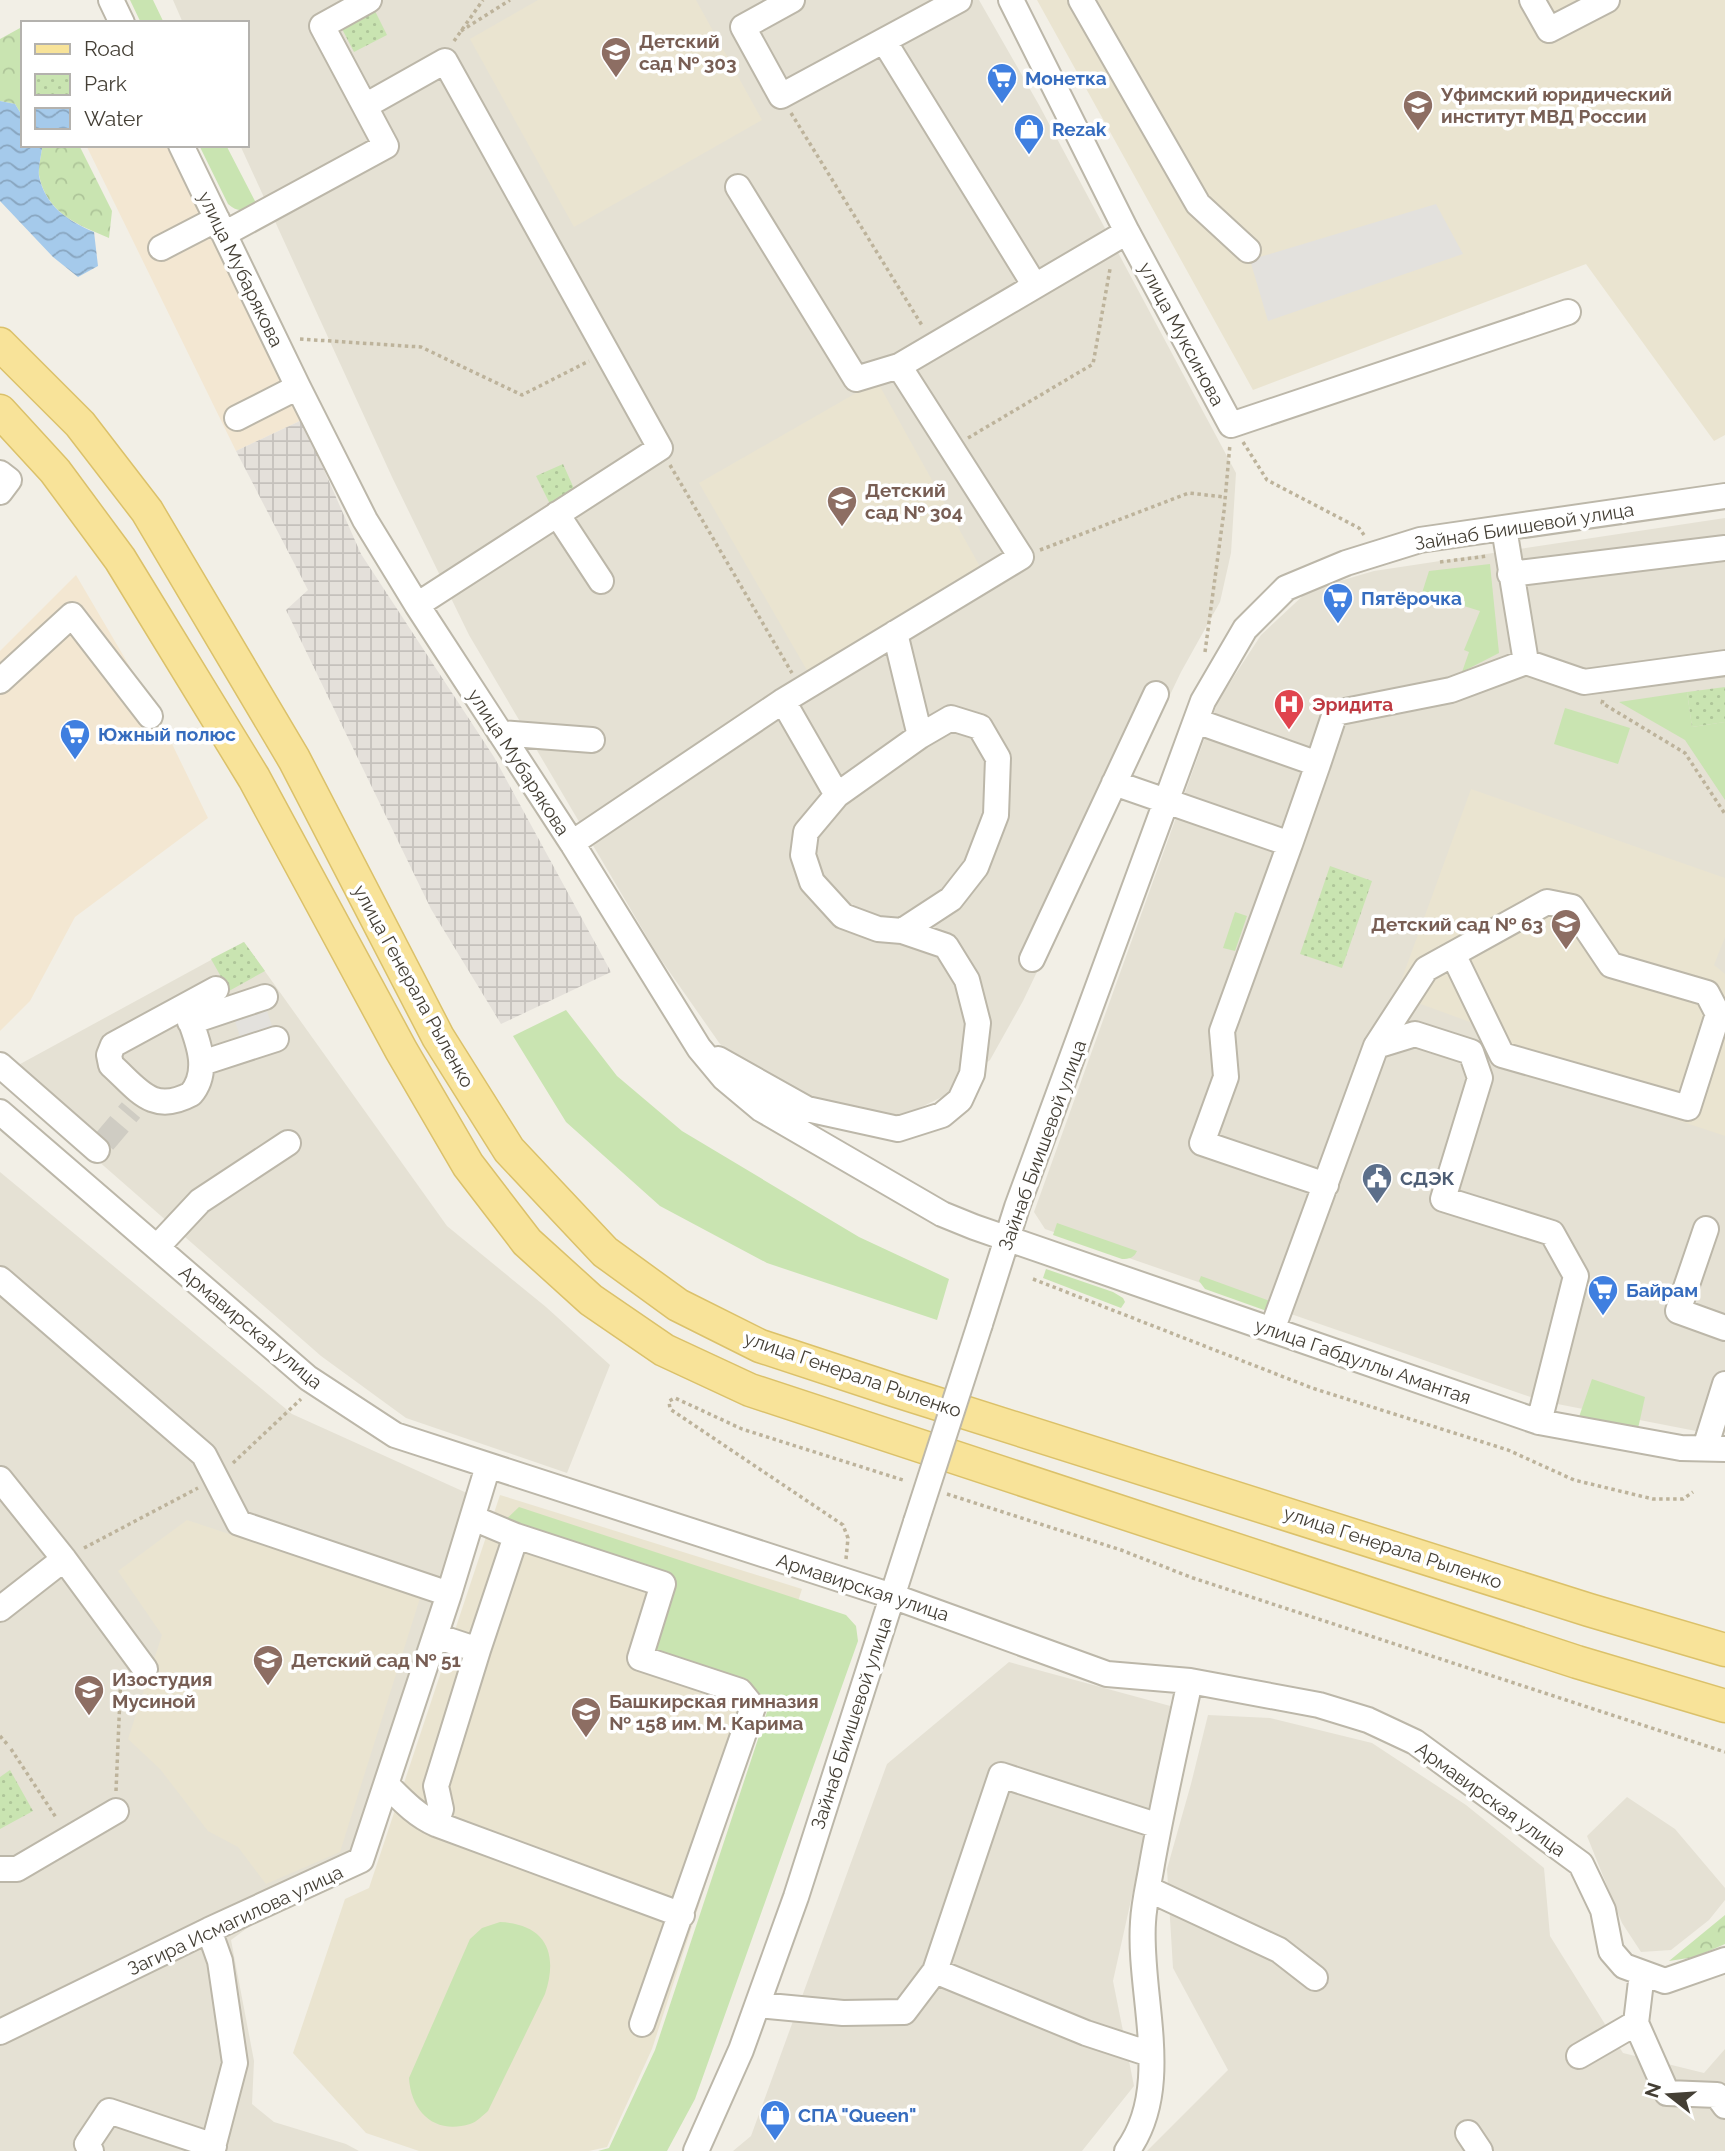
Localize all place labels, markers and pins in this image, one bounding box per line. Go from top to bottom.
place label: Детский сад № 303 [639,30,737,74]
school or university icon: Детский сад № 303 [599,35,633,79]
supermarket icon: Монетка [985,61,1019,105]
place label: Монетка [1025,67,1107,89]
place label: Уфимский юридический институт МВД России [1440,83,1672,127]
school or university icon: Уфимский юридический институт МВД России [1401,88,1435,132]
shop icon: Rezak [1012,112,1046,156]
place label: Rezak [1052,118,1107,140]
place label: Детский сад № 304 [865,479,963,523]
school or university icon: Детский сад № 304 [825,484,859,528]
supermarket icon: Пятёрочка [1321,581,1355,625]
place label: Пятёрочка [1361,587,1462,609]
hospital icon: Эридита [1272,687,1306,731]
place label: Эридита [1312,693,1393,715]
supermarket icon: Южный полюс [58,717,92,761]
place label: Южный полюс [98,723,236,745]
school or university icon: Детский сад № 63 [1549,907,1583,951]
place label: Детский сад № 63 [1371,913,1543,935]
public building icon: СДЭК [1360,1161,1394,1205]
place label: СДЭК [1400,1167,1455,1189]
supermarket icon: Байрам [1586,1273,1620,1317]
place label: Байрам [1626,1279,1698,1301]
school or university icon: Детский сад № 51 [251,1643,285,1687]
place label: Детский сад № 51 [291,1649,461,1671]
place label: Изостудия Мусиной [112,1668,212,1712]
school or university icon: Изостудия Мусиной [72,1673,106,1717]
place label: Башкирская гимназия № 158 им. М. Карима [609,1690,819,1734]
school or university icon: Башкирская гимназия № 158 им. М. Карима [569,1695,603,1739]
shop icon: СПА "Queen" [758,2098,792,2142]
place label: СПА "Queen" [798,2104,916,2126]

